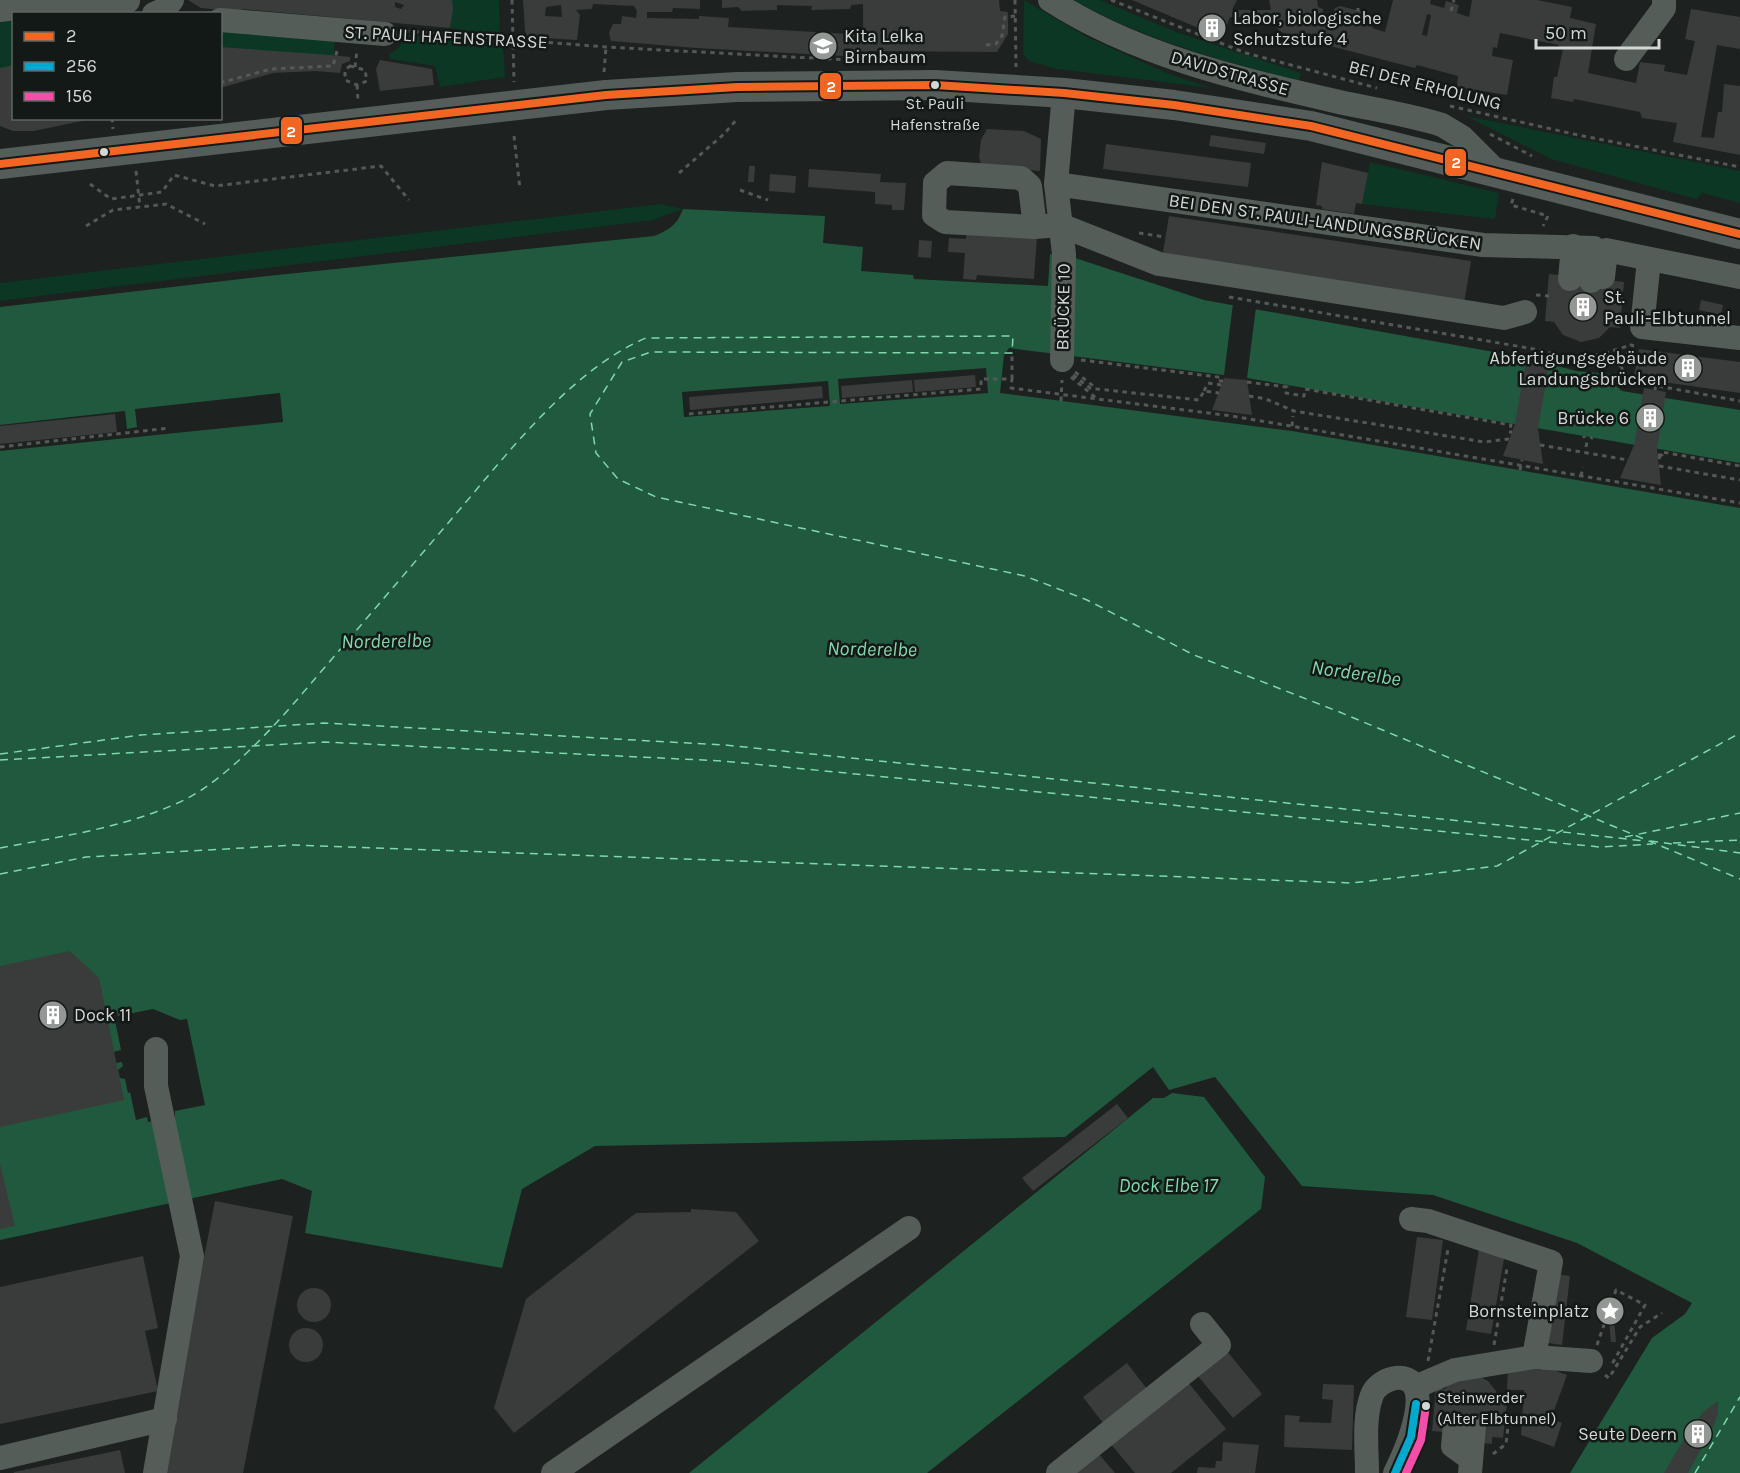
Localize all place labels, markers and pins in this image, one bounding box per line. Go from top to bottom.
place label: Labor, biologische Schutzstufe 4 [1233,7,1382,50]
building icon: Labor, biologische Schutzstufe 4 [1196,12,1228,44]
place label: Kita Lelka Birnbaum [844,25,926,68]
school or university icon: Kita Lelka Birnbaum [807,30,839,62]
marker: St. Pauli Hafenstraße [929,79,941,91]
place label: St. Pauli Hafenstraße [890,94,980,134]
unlabelled marker [98,146,110,158]
place label: St. Pauli-Elbtunnel [1604,286,1731,329]
building icon: St. Pauli-Elbtunnel [1567,291,1599,323]
place label: Abfertigungsgebäude Landungsbrücken [1490,347,1667,390]
building icon: Abfertigungsgebäude Landungsbrücken [1672,352,1704,384]
building icon: Brücke 6 [1634,402,1666,434]
place label: Brücke 6 [1557,407,1629,429]
building icon: Dock 11 [37,999,69,1031]
place label: Dock 11 [74,1004,131,1026]
place icon: Bornsteinplatz [1594,1295,1626,1327]
place label: Bornsteinplatz [1468,1300,1589,1322]
place label: Steinwerder (Alter Elbtunnel) [1437,1388,1557,1428]
marker: Steinwerder (Alter Elbtunnel) [1420,1400,1432,1412]
building icon: Seute Deern [1682,1418,1714,1450]
place label: Seute Deern [1578,1423,1677,1445]

